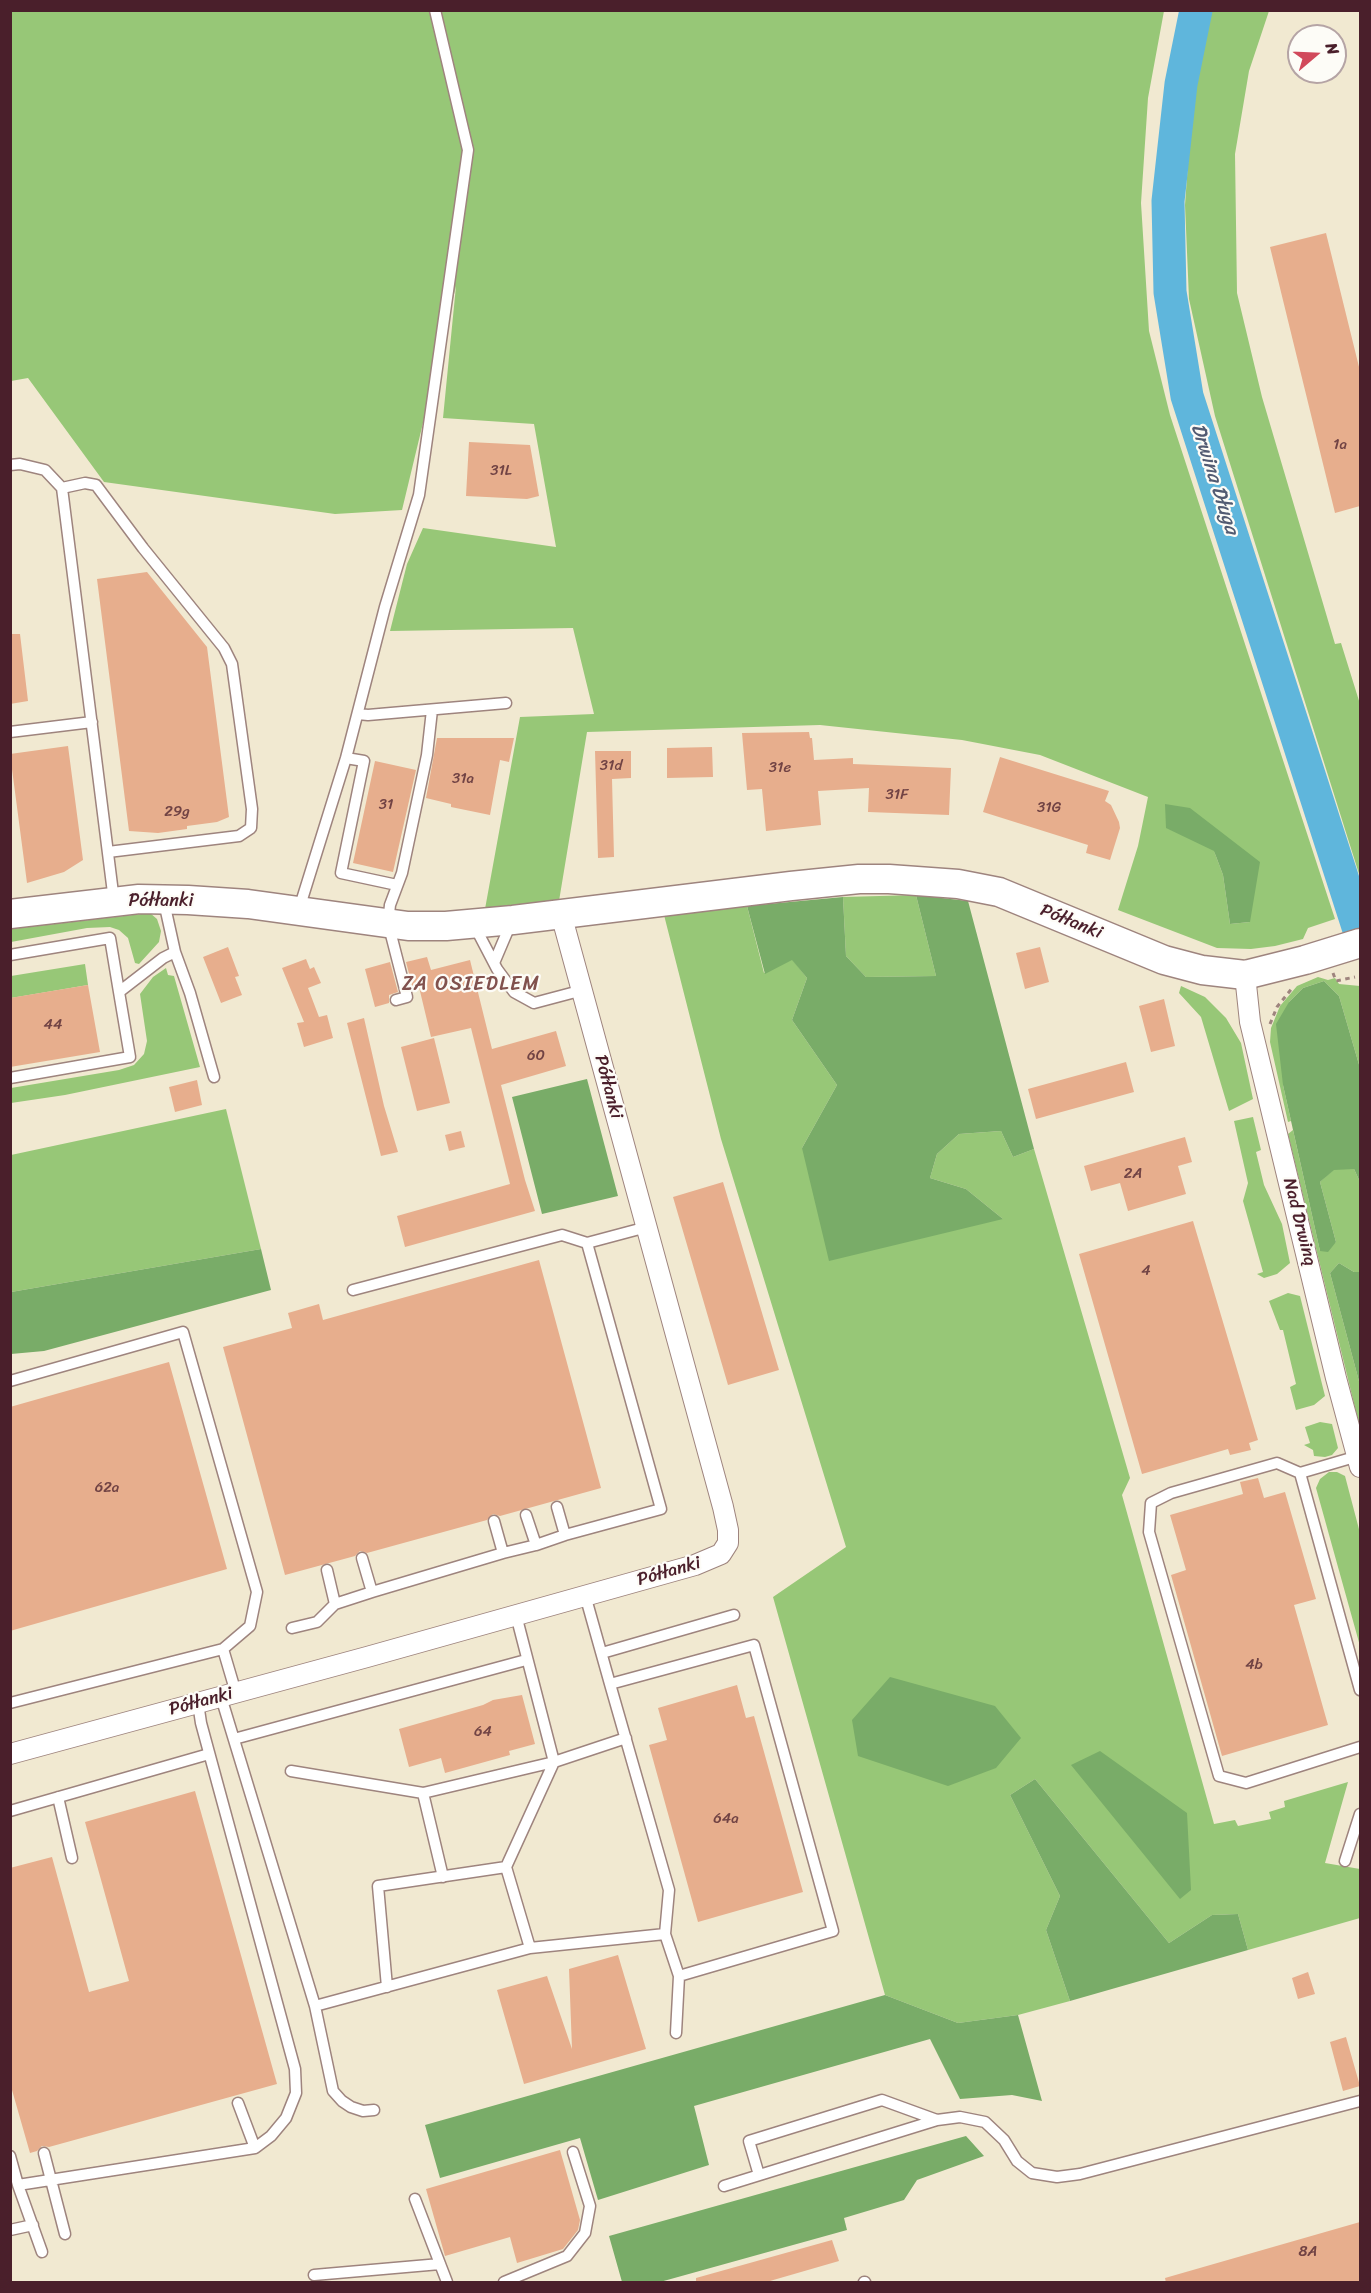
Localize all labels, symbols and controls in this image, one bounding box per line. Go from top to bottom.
north arrow [1287,24,1347,84]
text: N [1317,39,1348,59]
water label: Drwina Długa [1185,421,1243,537]
house number: 1a [1333,436,1347,454]
house number: 31L [490,462,512,480]
house number: 31d [600,757,622,775]
house number: 31e [769,759,791,777]
house number: 31a [452,770,474,788]
house number: 31F [886,786,908,804]
house number: 31 [379,796,393,814]
house number: 31G [1037,799,1061,817]
house number: 29g [164,803,190,821]
street label: Półłanki [128,890,194,912]
street label: Półłanki [1037,900,1105,944]
district label: ZA OSIEDLEM [403,973,539,997]
house number: 44 [44,1016,62,1034]
house number: 60 [527,1047,545,1065]
street label: Półłanki [589,1053,627,1121]
house number: 2A [1124,1165,1142,1183]
street label: Nad Drwiną [1278,1176,1320,1268]
house number: 4 [1141,1262,1151,1280]
house number: 62a [95,1479,119,1497]
street label: Półłanki [635,1553,703,1591]
house number: 4b [1245,1656,1263,1674]
street label: Półłanki [167,1683,235,1721]
house number: 64 [474,1723,492,1741]
house number: 64a [713,1810,739,1828]
house number: 8A [1299,2243,1317,2261]

